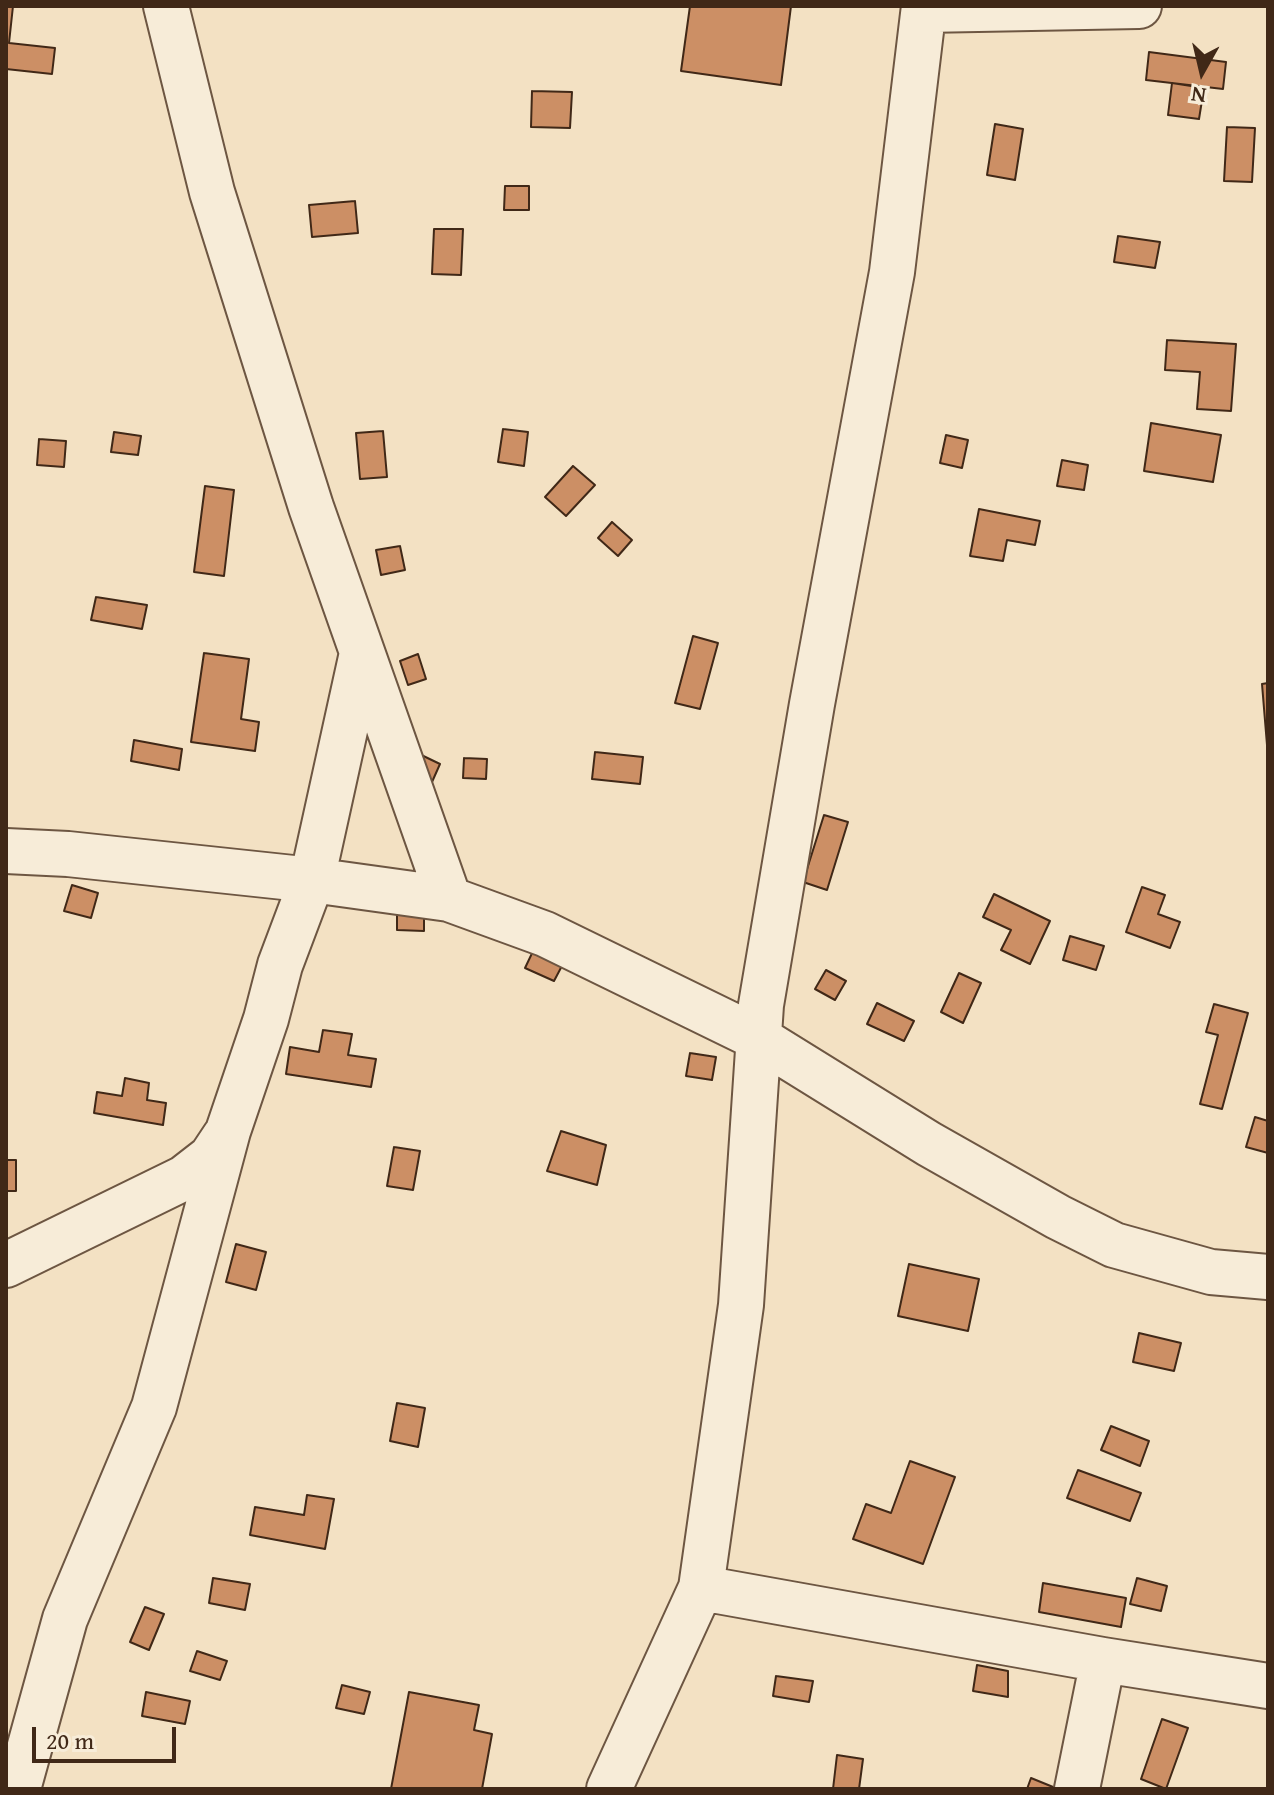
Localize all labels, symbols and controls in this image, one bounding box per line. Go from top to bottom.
north arrow [1162,32,1242,112]
text: N [1189,79,1208,113]
scale bar [36,1711,180,1761]
text: 20 m [46,1723,94,1758]

